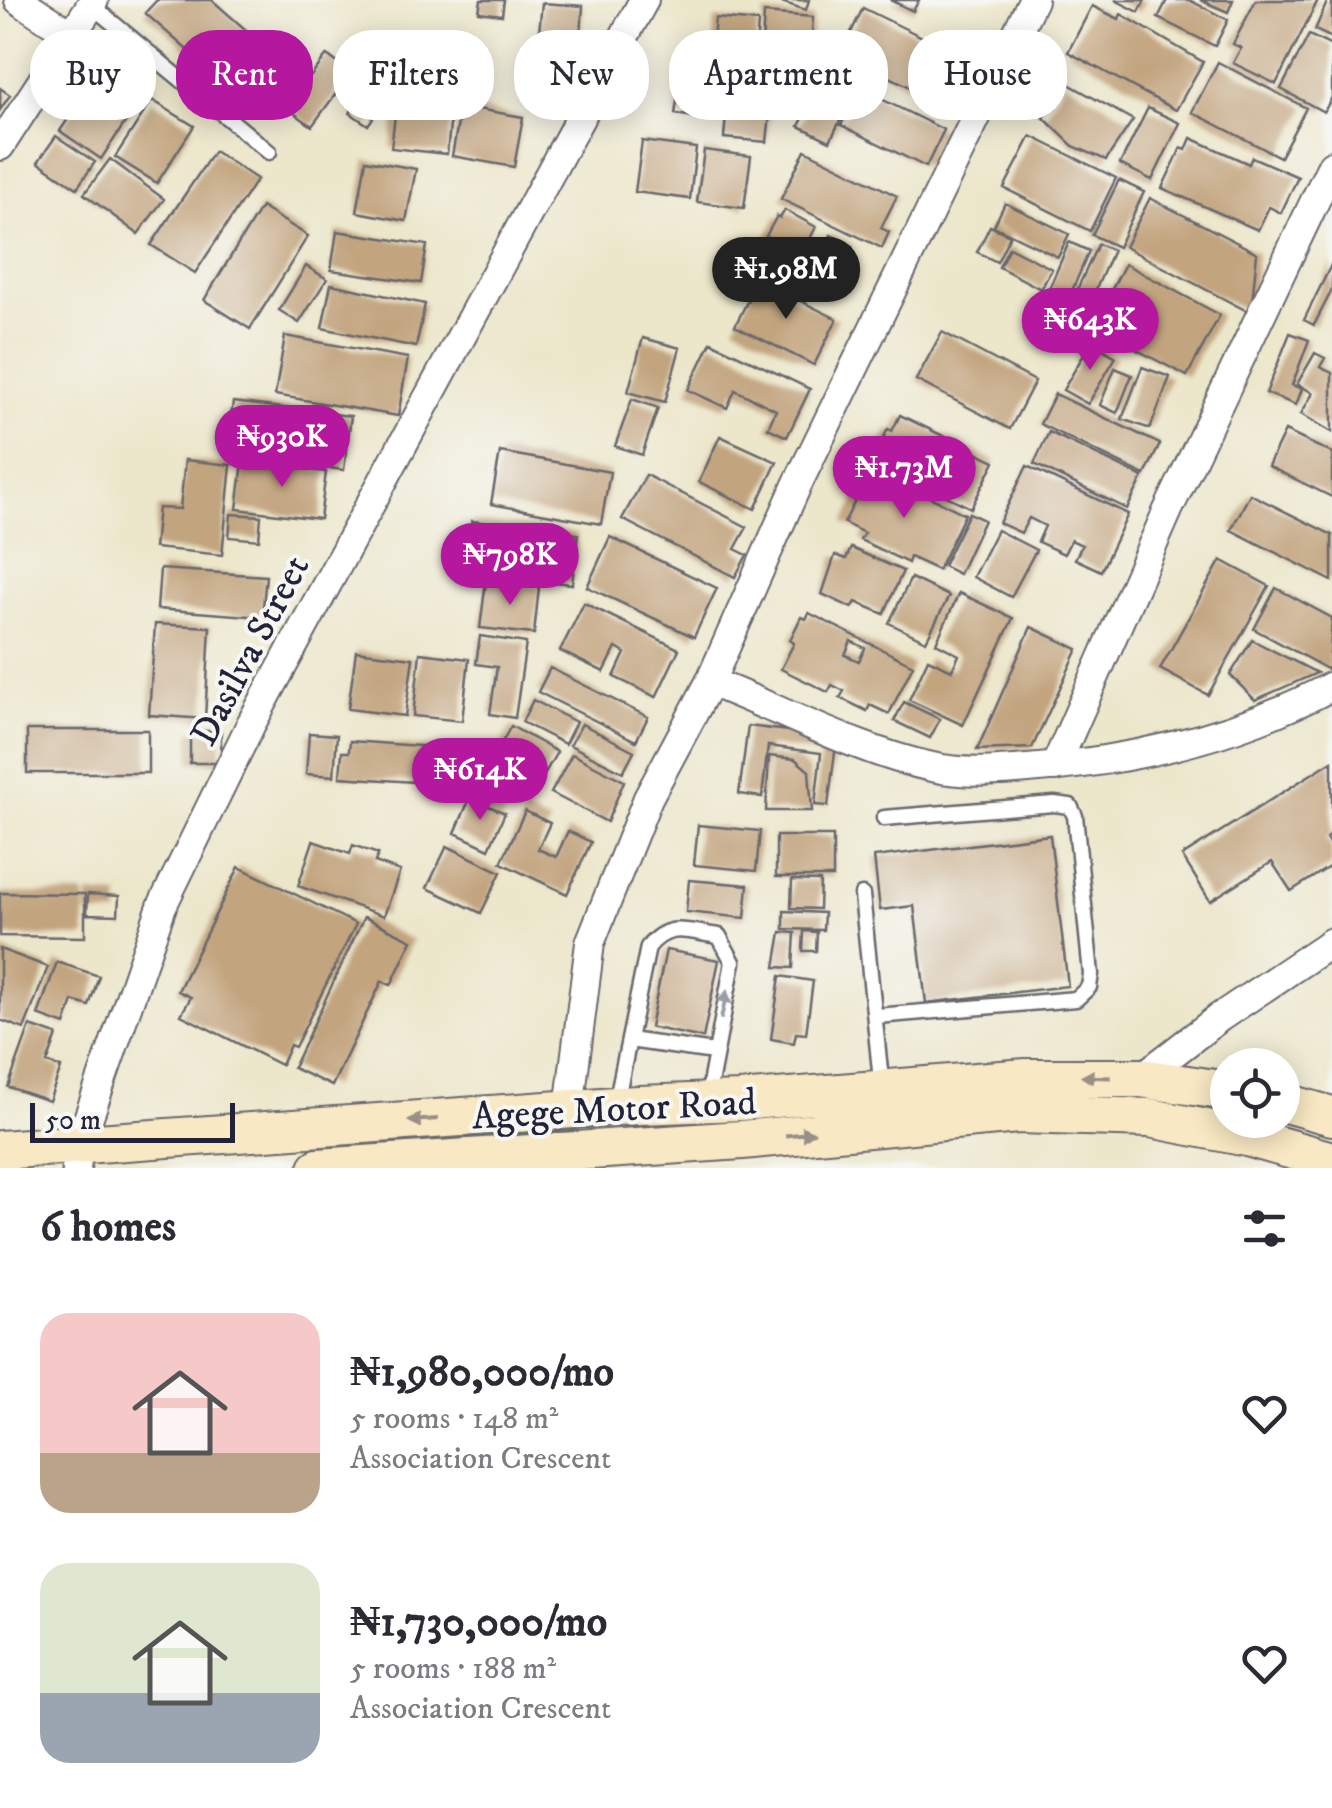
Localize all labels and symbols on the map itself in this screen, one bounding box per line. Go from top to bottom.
pin: ₦1.98M [705,237,867,322]
pin: ₦643K [1020,288,1160,373]
pin: ₦930K [212,405,352,490]
pin: ₦1.73M [823,436,985,521]
pin: ₦798K [440,523,580,608]
street label: Dasilva Street [181,547,321,754]
pin: ₦614K [410,738,550,823]
one-way arrow [717,989,732,1020]
one-way arrow [1080,1068,1111,1084]
street label: Agege Motor Road [471,1079,758,1141]
scale bar [30,1098,235,1142]
one-way arrow [406,1112,438,1128]
one-way arrow [784,1126,816,1142]

